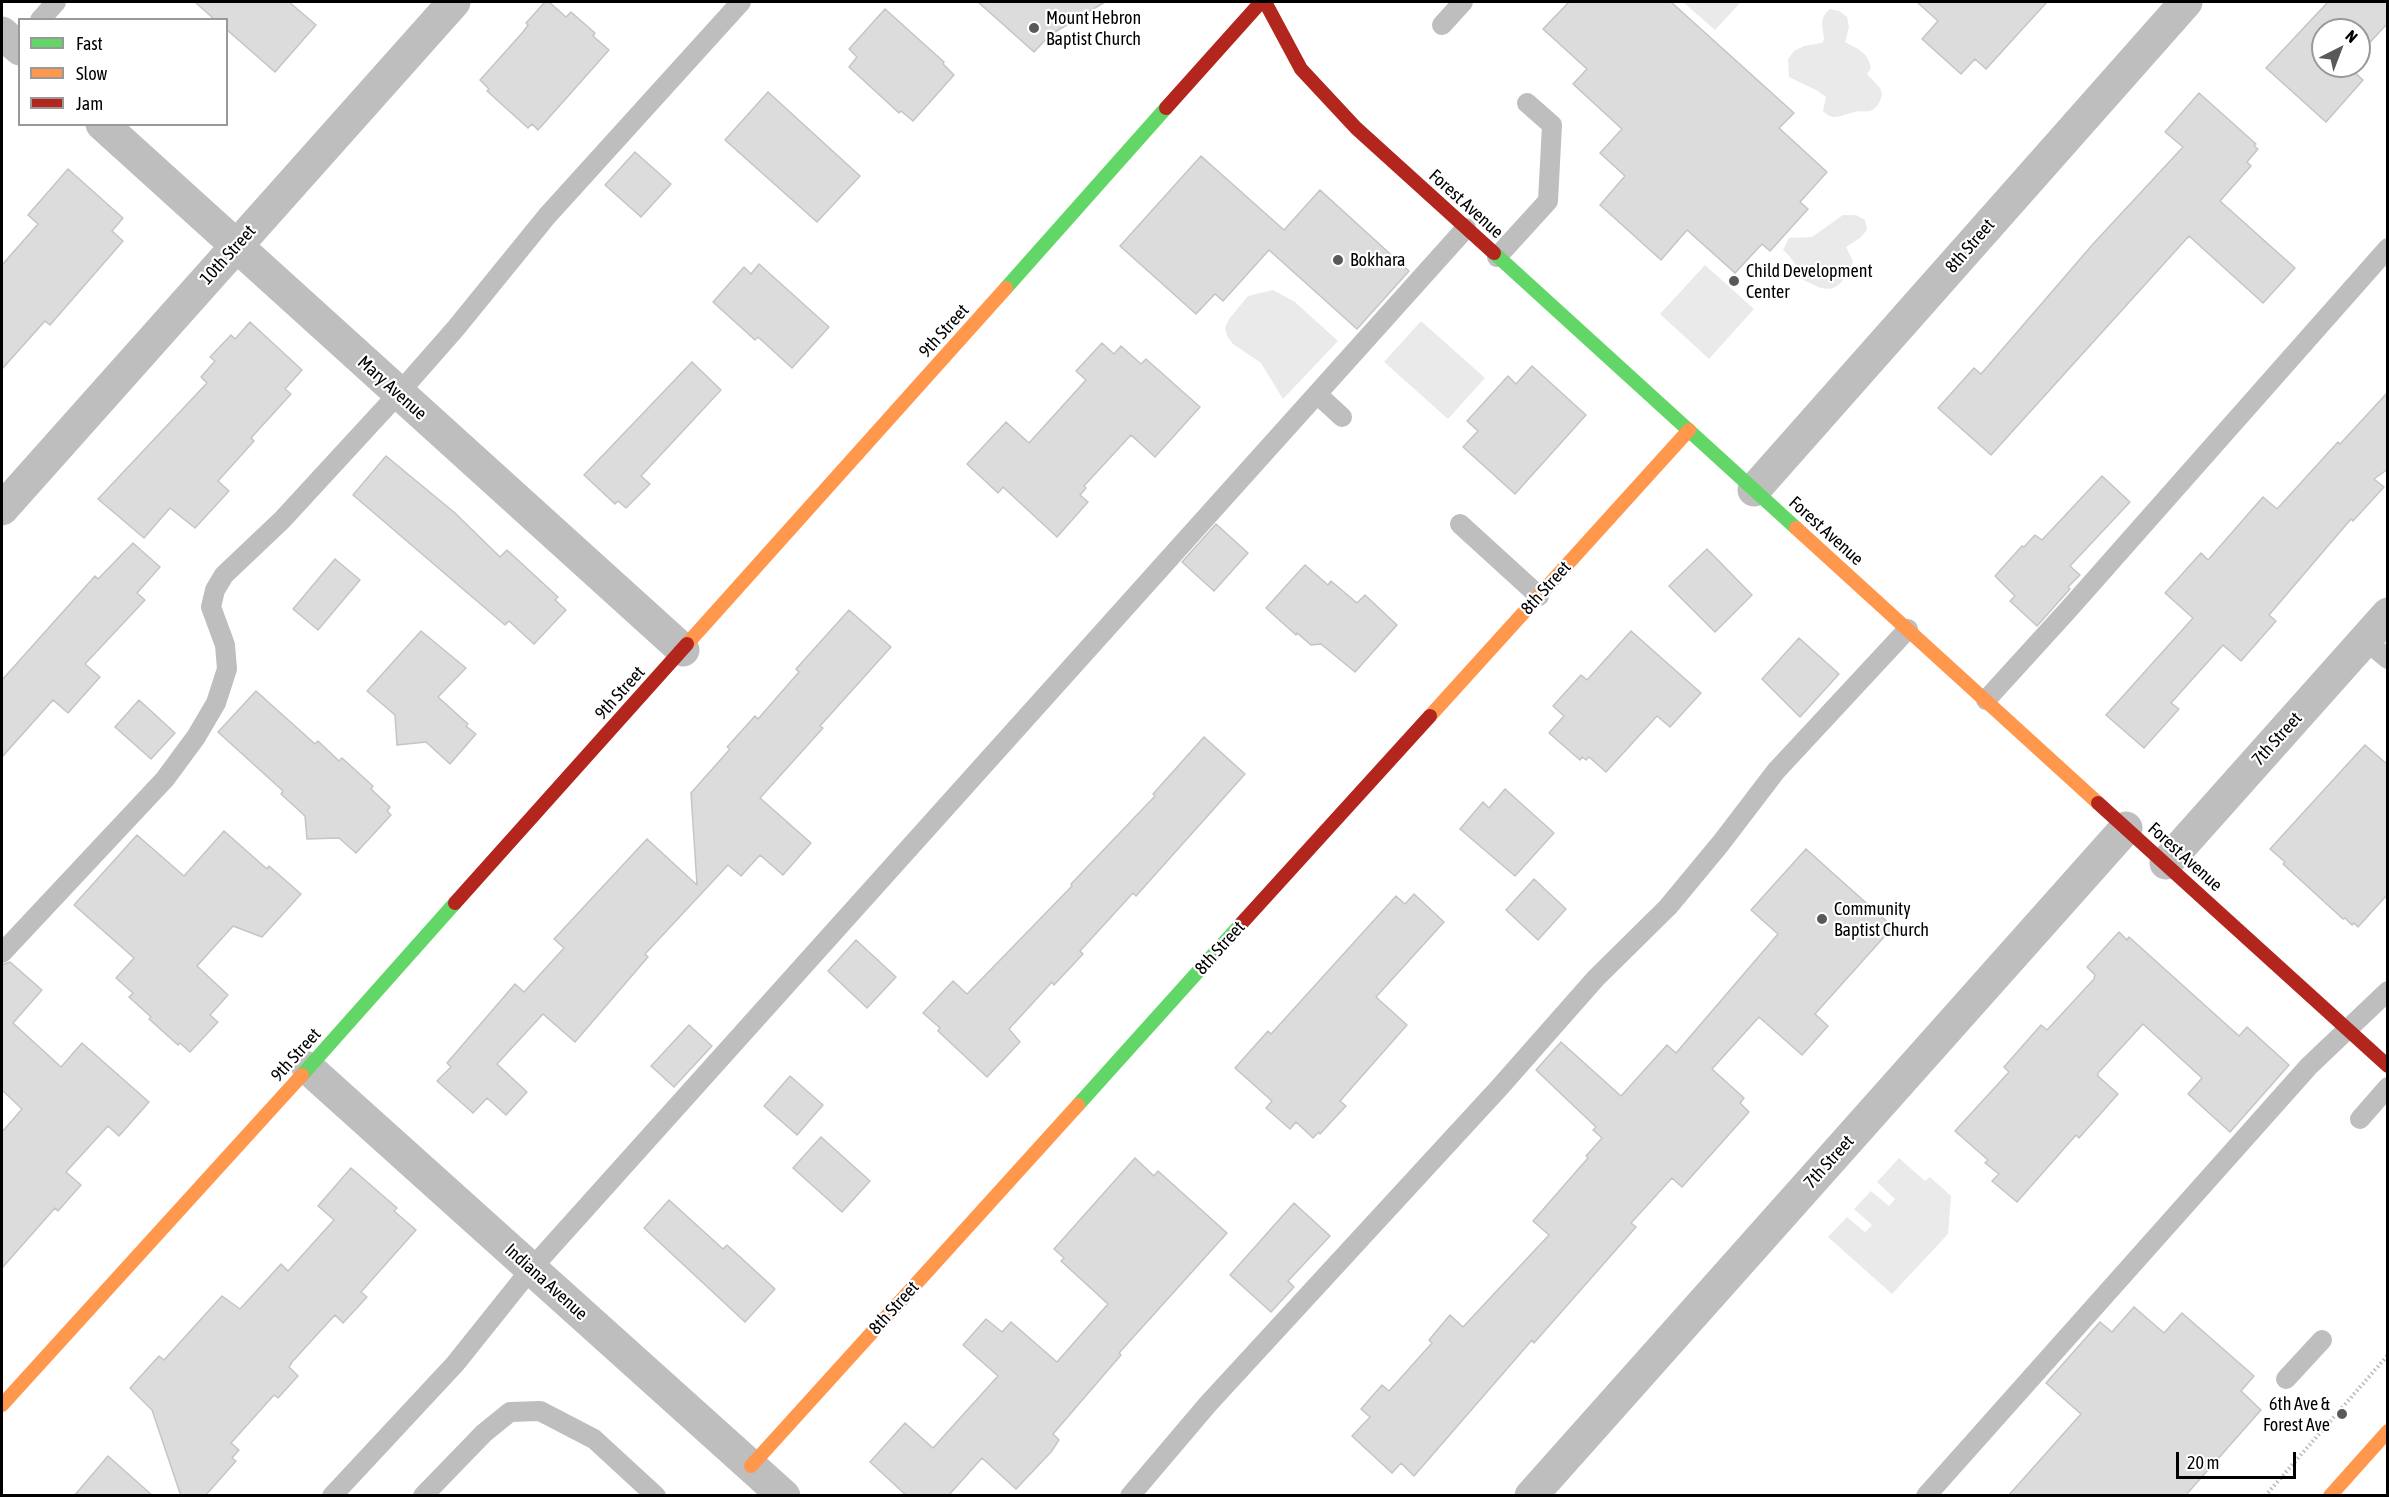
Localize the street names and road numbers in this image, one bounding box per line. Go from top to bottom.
street label: Forest Avenue [1424,165,1508,243]
street label: 8th Street [1941,215,1999,277]
street label: 10th Street [196,221,260,289]
street label: 9th Street [914,300,974,362]
street label: Mary Avenue [353,351,431,425]
street label: Forest Avenue [1784,492,1868,570]
street label: 8th Street [1516,557,1576,619]
street label: 9th Street [590,662,650,724]
street label: 7th Street [2247,708,2307,770]
street label: Forest Avenue [2143,818,2227,896]
street label: 8th Street [1190,917,1250,979]
street label: 9th Street [266,1024,326,1086]
street label: 7th Street [1799,1131,1859,1193]
street label: Indiana Avenue [500,1239,592,1325]
street label: 8th Street [864,1277,924,1339]

